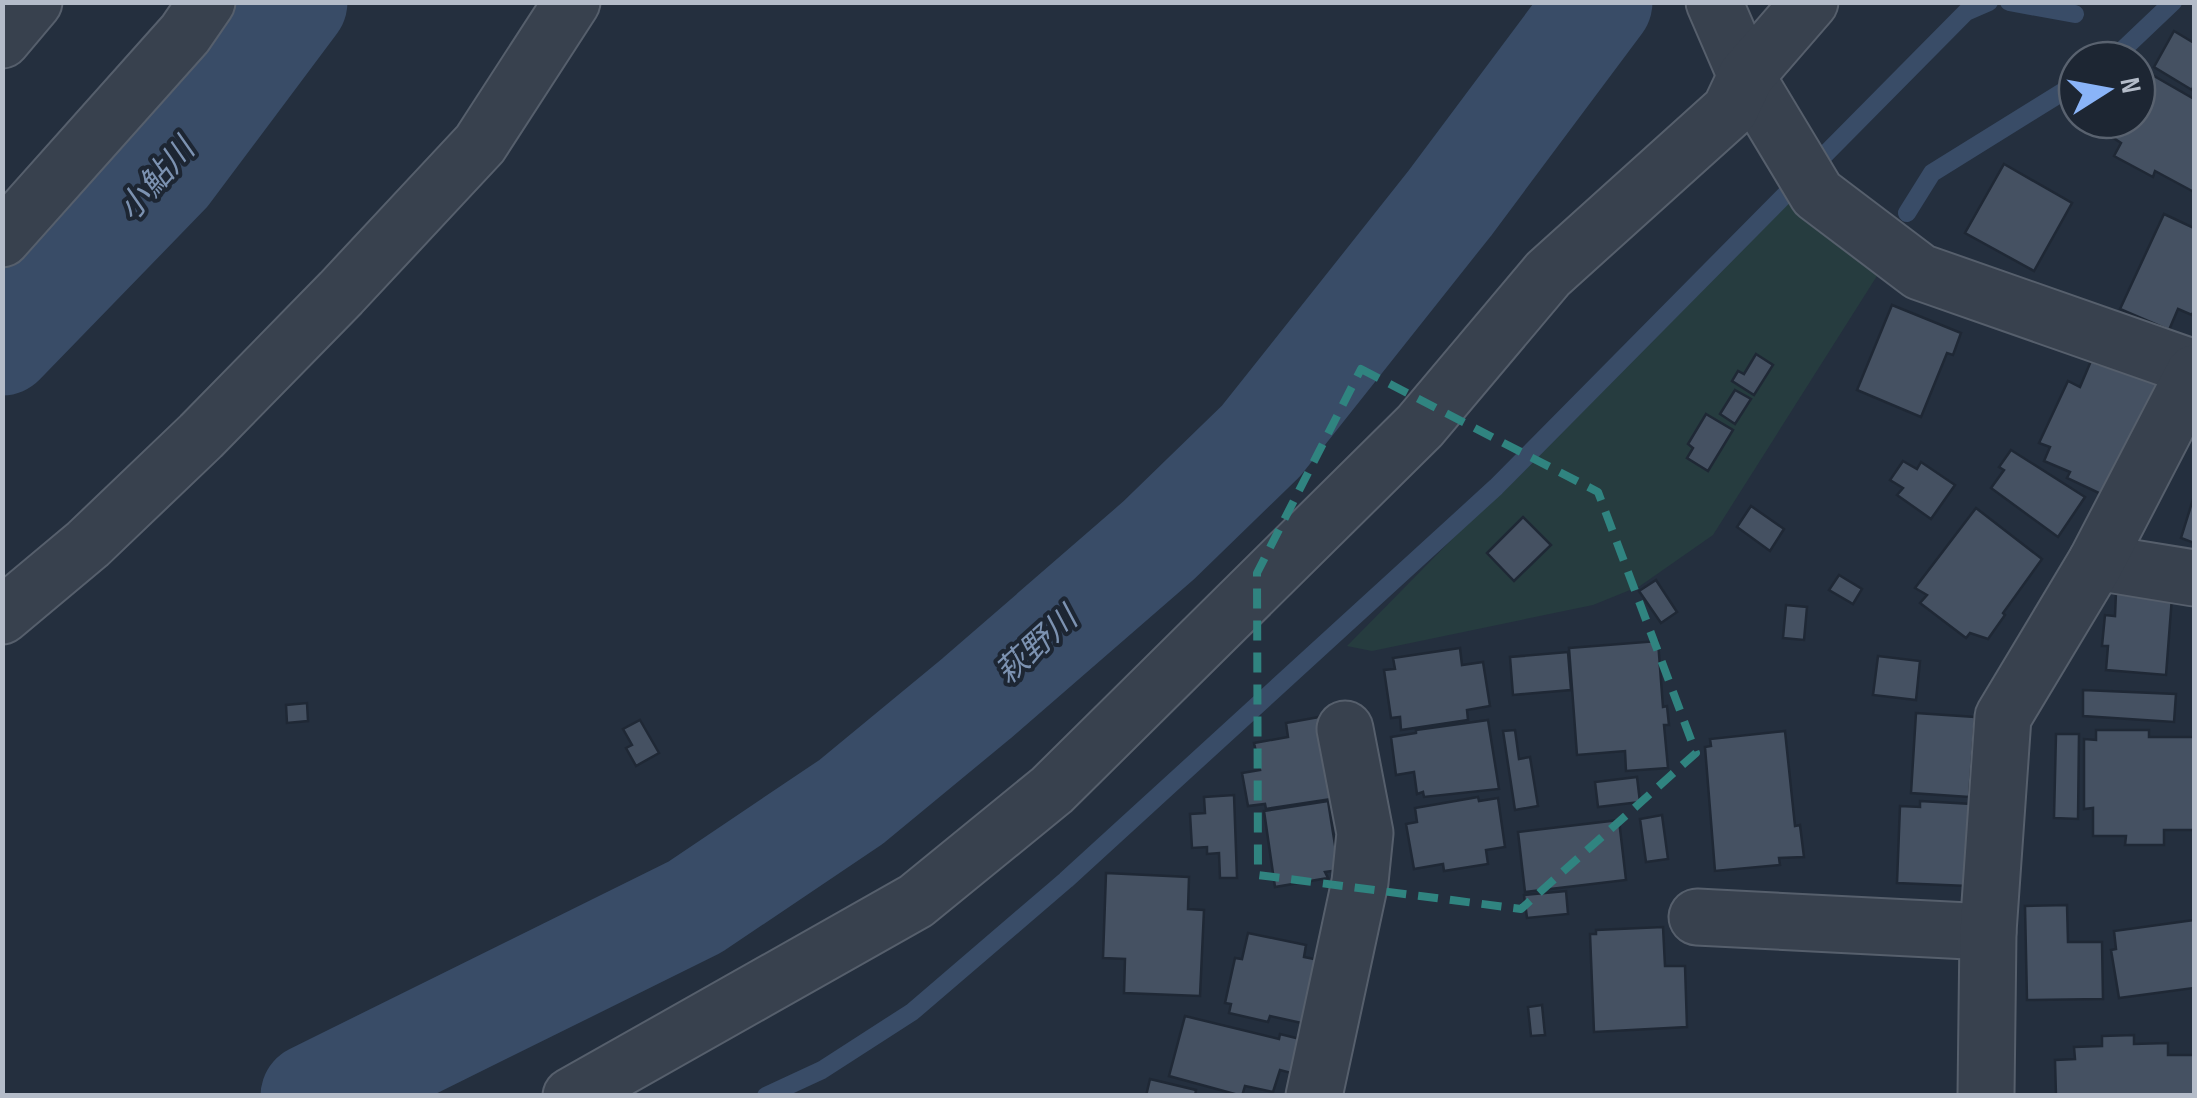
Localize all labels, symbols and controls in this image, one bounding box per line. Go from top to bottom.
north arrow [2057,40,2157,140]
text: N [2112,75,2148,96]
water label: 小鮎川 [111,129,205,229]
water label: 萩野川 [988,598,1088,693]

